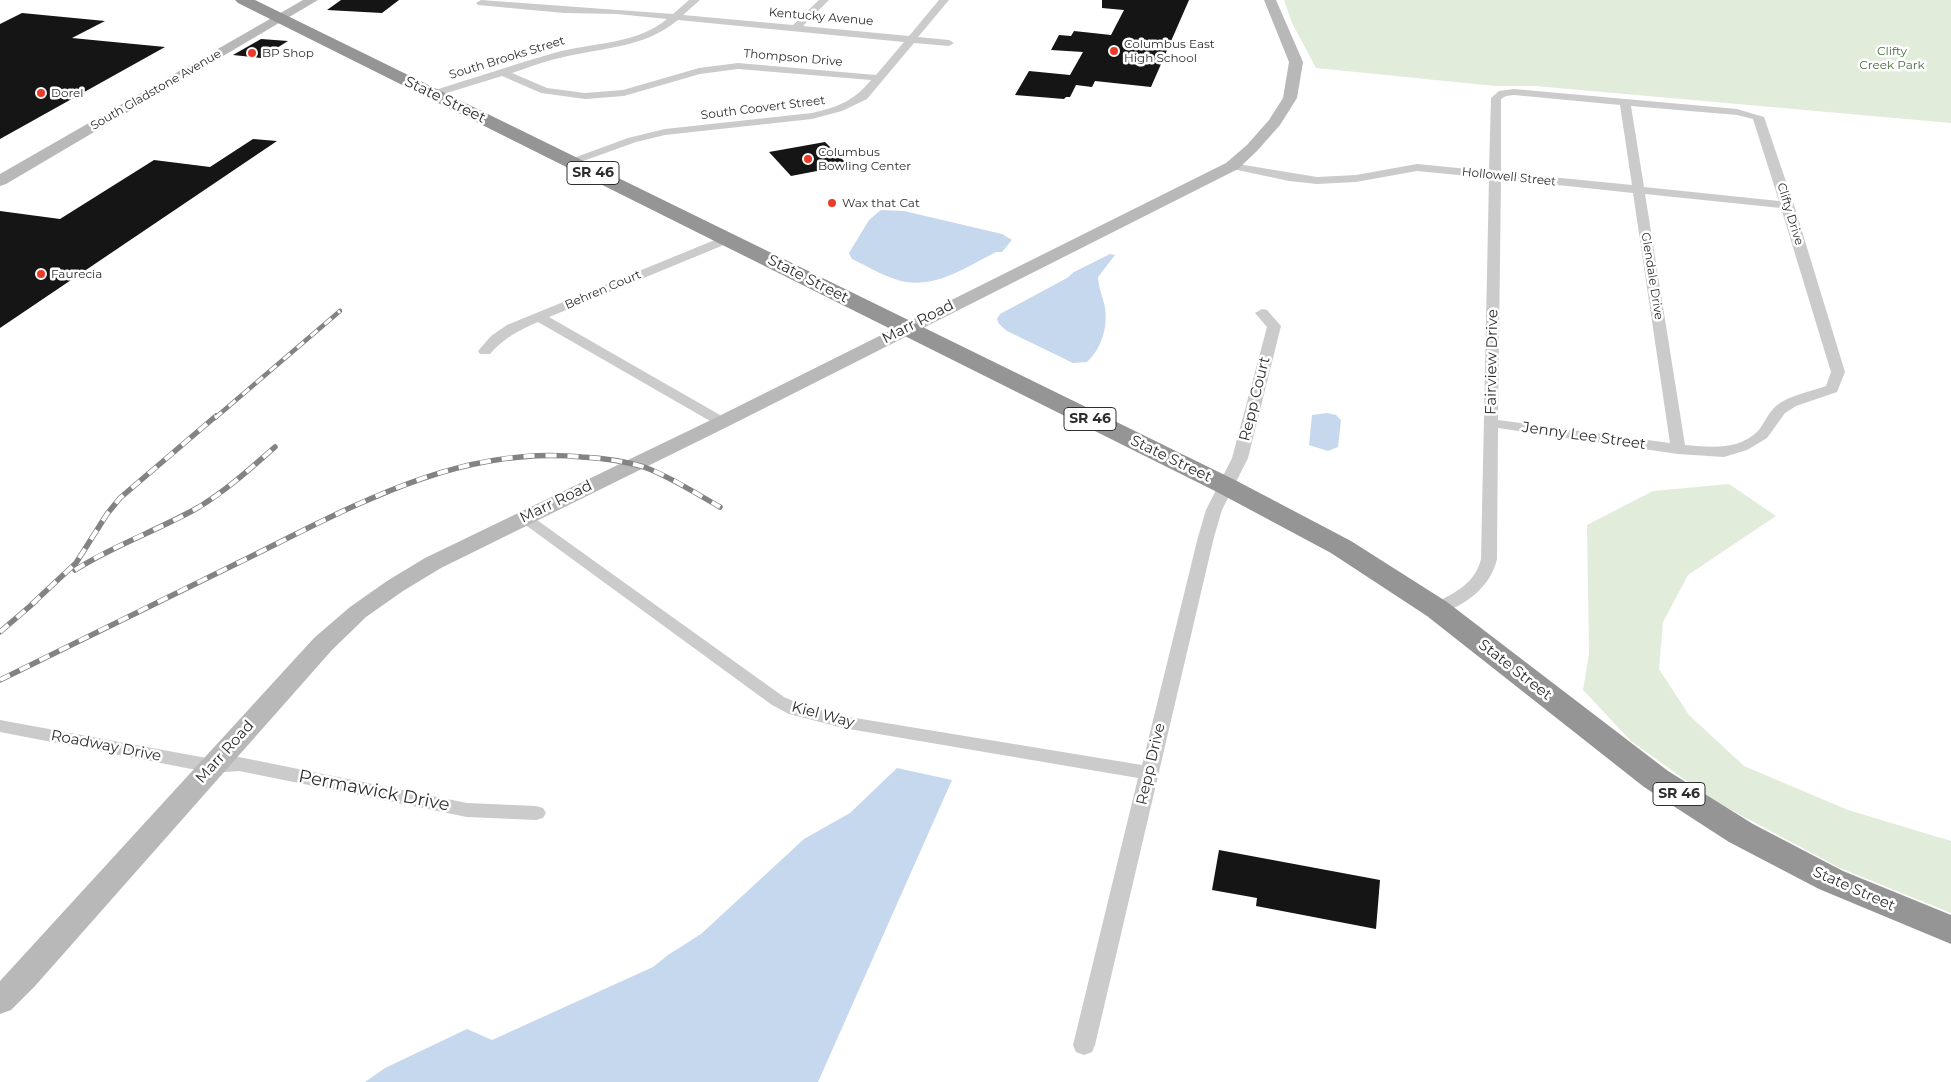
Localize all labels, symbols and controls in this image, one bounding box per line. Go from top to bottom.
street label: Kentucky Avenue [768,5,874,29]
street label: South Brooks Street [447,34,567,82]
place label: Columbus East High School [1124,37,1215,65]
park label: Clifty Creek Park [1859,44,1925,72]
marker: Columbus East High School [1108,45,1120,57]
place label: BP Shop [262,46,314,60]
street label: Thompson Drive [743,46,843,70]
street label: South Gladstone Avenue [88,47,224,133]
marker: BP Shop [246,47,258,59]
street label: State Street [402,73,488,127]
place label: Dorel [51,86,84,100]
marker: Dorel [35,87,47,99]
street label: South Coovert Street [700,93,826,123]
place label: Columbus Bowling Center [818,145,911,173]
marker: Columbus Bowling Center [802,153,814,165]
road number: SR 46 [567,162,619,184]
street label: Hollowell Street [1461,165,1557,189]
street label: Clifty Drive [1774,181,1806,247]
place label: Wax that Cat [842,196,920,210]
marker: Wax that Cat [826,197,838,209]
street label: Glendale Drive [1638,231,1666,321]
street label: State Street [765,251,851,307]
place label: Faurecia [51,267,102,281]
street label: Behren Court [563,267,643,313]
marker: Faurecia [35,268,47,280]
street label: Marr Road [879,296,957,348]
street label: Fairview Drive [1482,309,1502,415]
street label: Repp Court [1236,355,1274,443]
road number: SR 46 [1064,408,1116,430]
street label: Jenny Lee Street [1521,418,1647,454]
street label: State Street [1128,432,1214,486]
street label: Marr Road [517,477,595,527]
street label: State Street [1475,636,1555,704]
street label: Kiel Way [790,698,856,732]
street label: Marr Road [192,717,258,787]
street label: Repp Drive [1133,721,1169,807]
street label: Roadway Drive [49,726,163,766]
street label: Permawick Drive [297,766,451,816]
road number: SR 46 [1653,782,1705,806]
street label: State Street [1810,863,1898,915]

